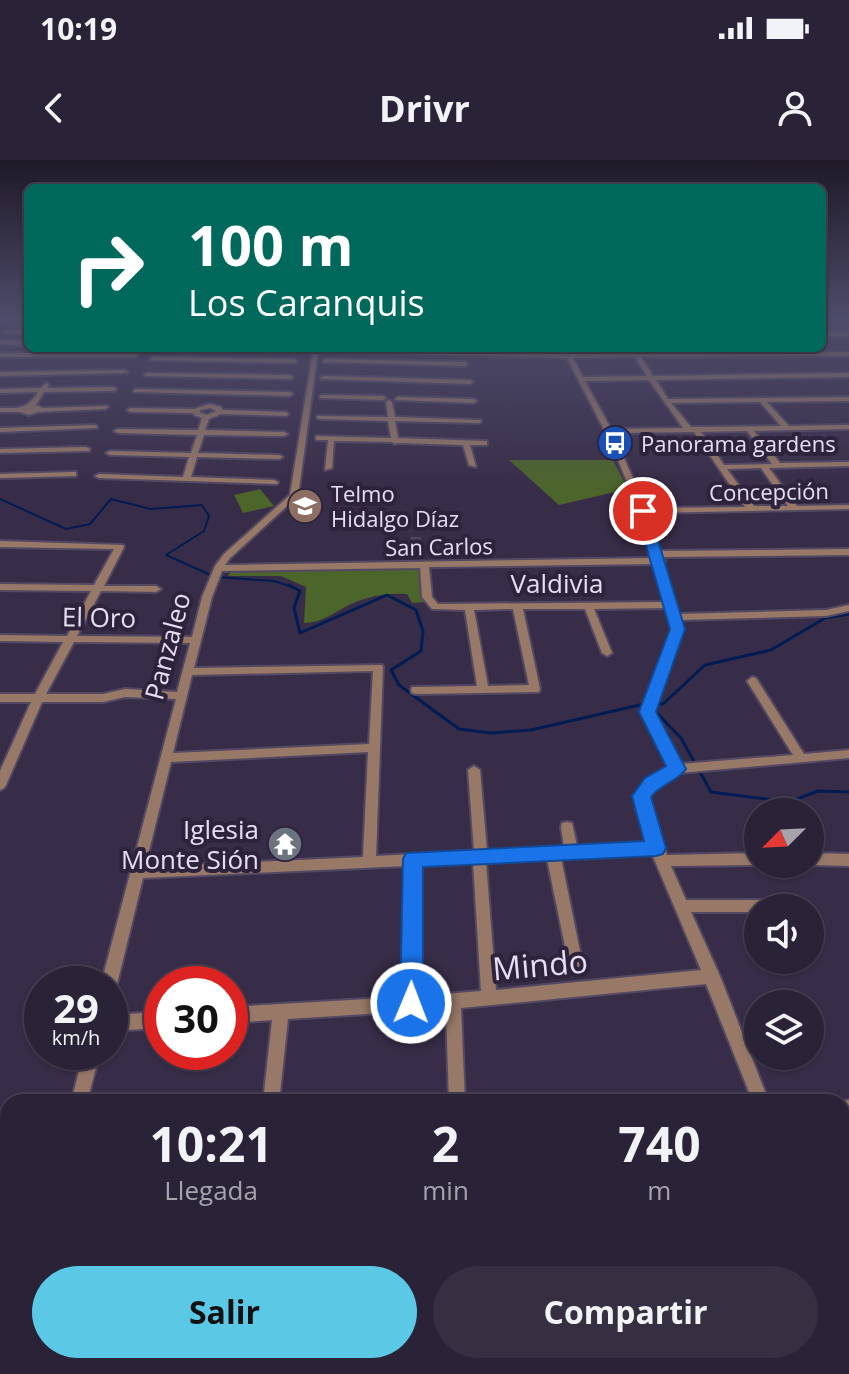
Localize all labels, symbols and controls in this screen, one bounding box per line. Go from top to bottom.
text: 10:19 [40,8,117,49]
text: Drivr [379,84,470,133]
icon: back [32,86,76,130]
icon: person [773,86,817,130]
text: 100 m [188,206,354,282]
icon: right [56,216,160,320]
text: Los Caranquis [188,278,425,327]
bus stop icon: Panorama gardens [596,424,634,462]
place label: Panorama gardens [641,428,836,458]
street label: Concepción [709,475,829,507]
pin [609,477,677,545]
place label: Telmo Hidalgo Díaz [331,478,459,533]
school or university icon: Telmo Hidalgo Díaz [286,487,324,525]
icon: arrive [621,489,665,533]
street label: San Carlos [385,530,493,562]
street label: Valdivia [511,565,603,601]
street label: Panzaleo [135,588,199,704]
street label: El Oro [62,598,136,636]
north arrow [744,798,824,878]
map controls [744,798,824,1070]
place label: Iglesia Monte Sión [121,811,259,877]
temple icon: Iglesia Monte Sión [266,825,304,863]
button: sound [744,894,824,974]
street label: Mindo [491,938,589,990]
position arrow [369,961,453,1045]
speed limit sign: 30 [144,966,248,1070]
text: 29 [53,980,99,1035]
button: layers [744,990,824,1070]
text: km/h [52,1024,100,1051]
text: 10:21 [149,1111,273,1176]
text: 2 [432,1111,459,1176]
text: 740 [618,1111,701,1176]
text: Llegada [164,1172,258,1208]
text: min [422,1172,469,1208]
text: m [647,1172,671,1208]
button: Salir [32,1266,417,1358]
button: Compartir [433,1266,818,1358]

